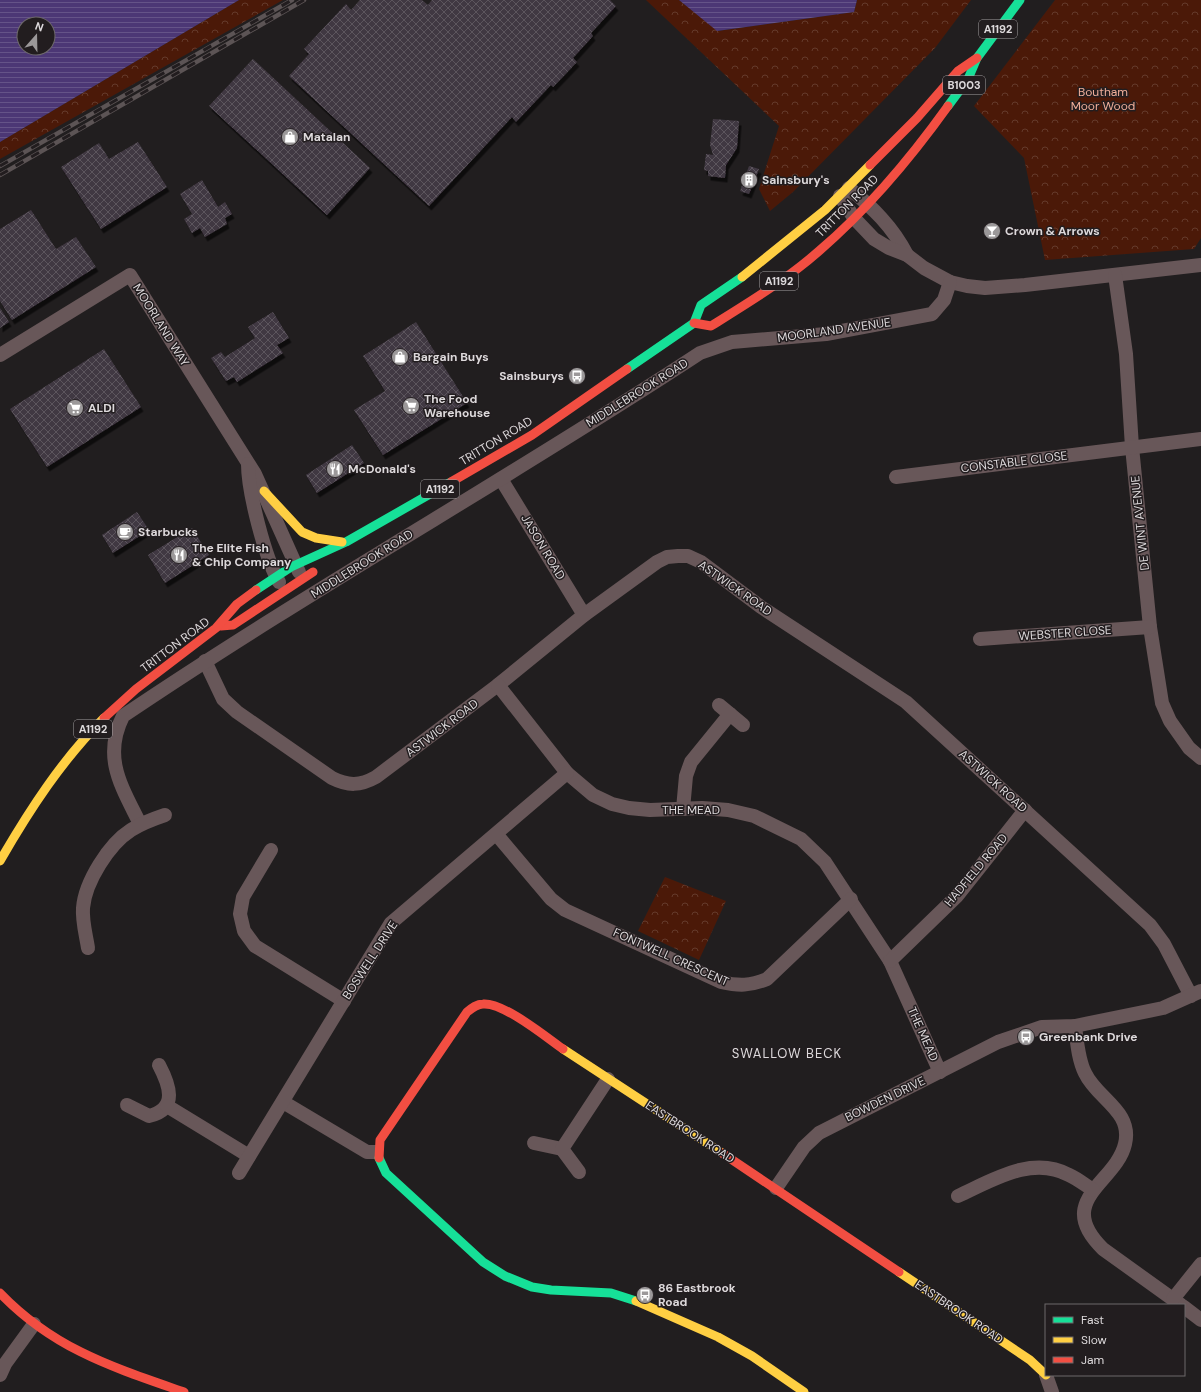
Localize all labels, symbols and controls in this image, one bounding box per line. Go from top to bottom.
north arrow [16,16,56,56]
text: N [33,19,46,35]
road number: A1192 [979,20,1017,38]
road number: B1003 [943,76,985,94]
park label: Boutham Moor Wood [1071,84,1135,114]
shop icon: Matalan [280,127,300,147]
place label: Matalan [303,129,350,145]
building icon: Sainsbury's [739,170,759,190]
street label: TRITTON ROAD [812,171,882,241]
place label: Sainsbury's [762,172,830,188]
bar icon: Crown & Arrows [982,221,1002,241]
place label: Crown & Arrows [1005,223,1100,239]
road number: A1192 [760,272,798,290]
street label: MOORLAND WAY [129,281,193,369]
street label: MOORLAND AVENUE [776,314,892,346]
shop icon: Bargain Buys [390,347,410,367]
place label: Bargain Buys [413,349,489,365]
street label: MIDDLEBROOK ROAD [583,355,691,431]
bus stop icon: Sainsburys [567,366,587,386]
place label: Sainsburys [499,368,564,384]
place label: The Food Warehouse [424,391,490,421]
supermarket icon: The Food Warehouse [401,396,421,416]
supermarket icon: ALDI [65,398,85,418]
place label: ALDI [88,400,115,416]
street label: TRITTON ROAD [457,413,535,469]
street label: CONSTABLE CLOSE [960,447,1068,476]
restaurant icon: McDonald's [325,459,345,479]
place label: McDonald's [348,461,416,477]
street label: DE WINT AVENUE [1127,475,1153,571]
road number: A1192 [421,480,459,498]
street label: JASON ROAD [517,511,569,583]
cafe icon: Starbucks [115,522,135,542]
place label: Starbucks [138,524,198,540]
street label: MIDDLEBROOK ROAD [308,526,416,602]
place label: The Elite Fish & Chip Company [192,540,292,570]
restaurant icon: The Elite Fish & Chip Company [169,545,189,565]
street label: ASTWICK ROAD [695,557,775,619]
street label: TRITTON ROAD [137,614,213,676]
street label: WEBSTER CLOSE [1018,622,1112,644]
street label: ASTWICK ROAD [403,696,481,760]
road number: A1192 [74,720,112,738]
street label: ASTWICK ROAD [955,746,1031,816]
street label: THE MEAD [662,802,720,818]
street label: HADFIELD ROAD [941,830,1011,910]
street label: BOSWELL DRIVE [339,918,401,1002]
street label: FONTWELL CRESCENT [611,924,732,990]
street label: THE MEAD [904,1004,942,1064]
bus stop icon: Greenbank Drive [1016,1027,1036,1047]
place label: Greenbank Drive [1039,1029,1137,1045]
district label: SWALLOW BECK [732,1045,842,1062]
street label: BOWDEN DRIVE [842,1073,928,1125]
street label: EASTBROOK ROAD [642,1097,738,1167]
street label: EASTBROOK ROAD [912,1276,1006,1348]
place label: 86 Eastbrook Road [658,1280,736,1310]
bus stop icon: 86 Eastbrook Road [635,1285,655,1305]
legend [1045,1304,1185,1376]
text: Fast [1081,1312,1104,1328]
text: Slow [1081,1332,1107,1348]
text: Jam [1081,1352,1104,1368]

